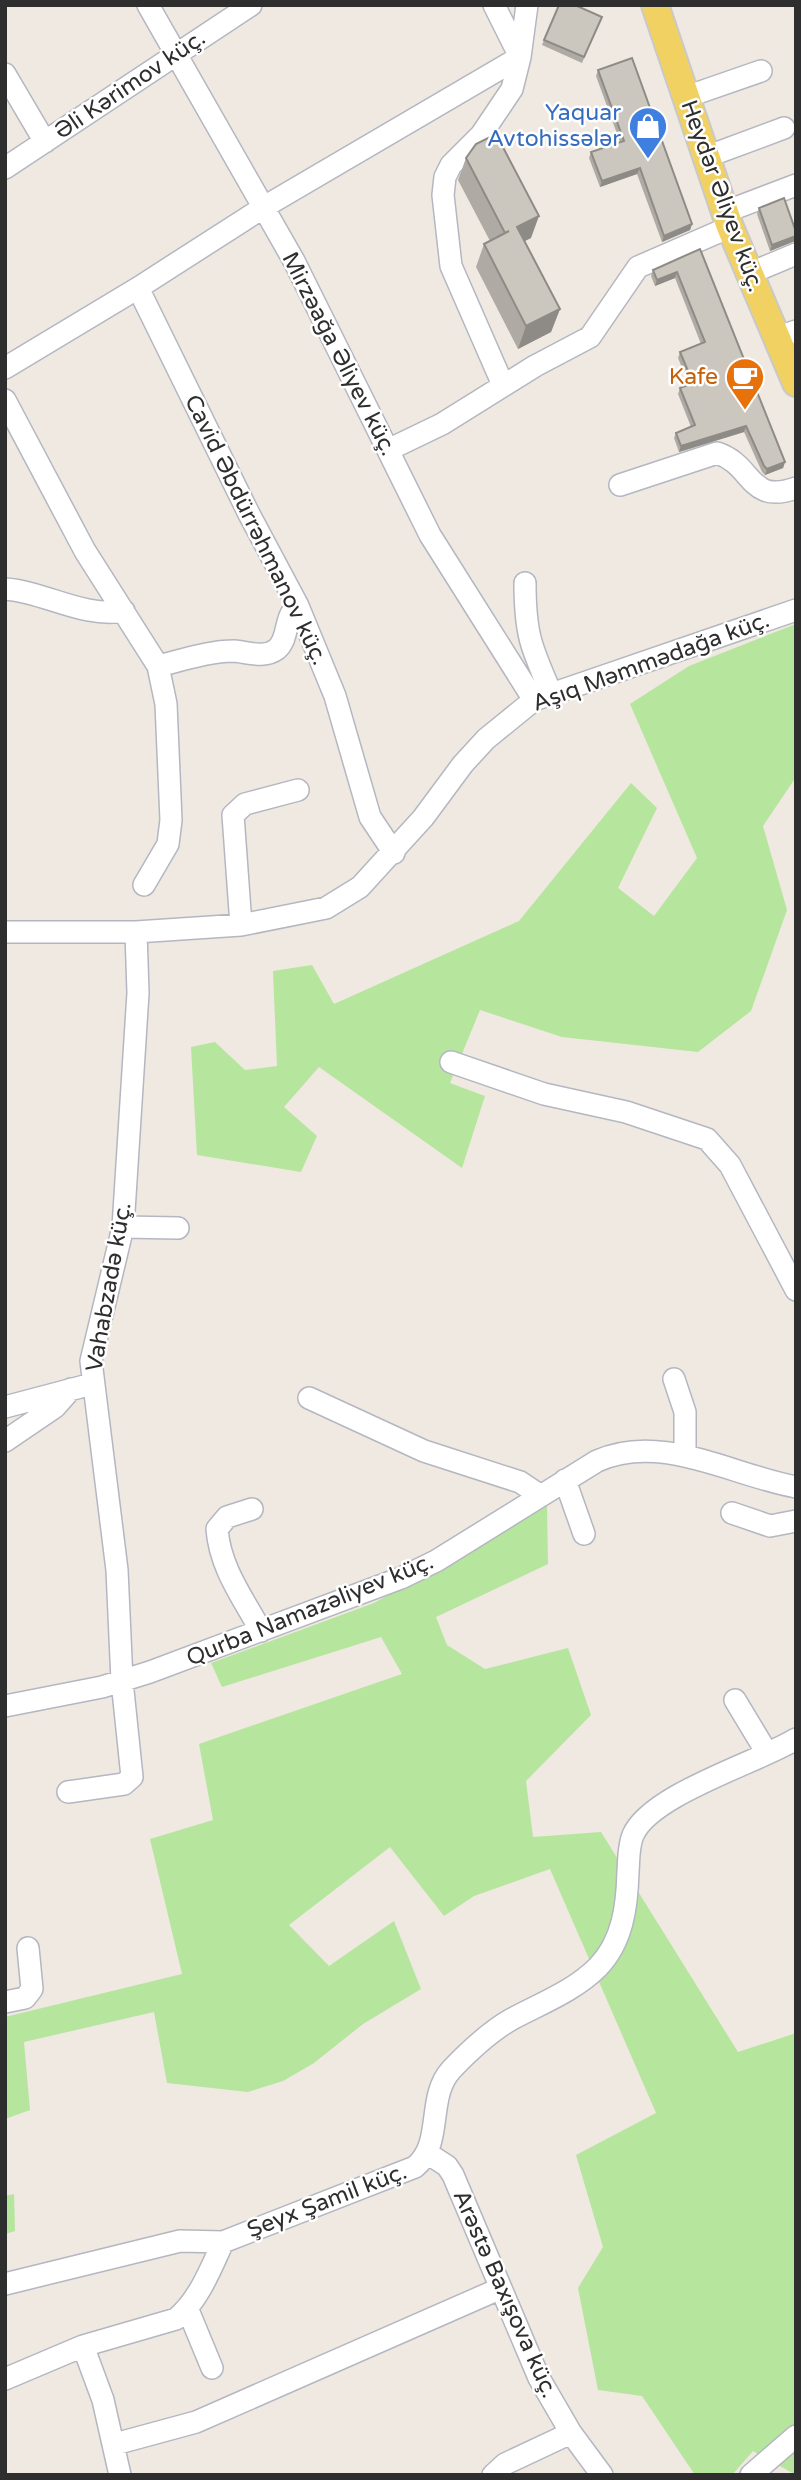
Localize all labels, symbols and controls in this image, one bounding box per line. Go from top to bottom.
street label: Əli Kərimov küç. [49,24,211,146]
street label: Heydər Əliyev küç. [674,96,770,296]
place label: Yaquar Avtohissələr [487,99,621,153]
shop icon: Yaquar Avtohissələr [627,105,669,160]
street label: Mirzəağa Əliyev küç. [275,247,403,461]
cafe icon: Kafe [724,356,766,411]
place label: Kafe [669,363,718,391]
street label: Cavid Əbdürrəhmanov küç. [178,390,334,670]
street label: Aşıq Məmmədağa küç. [529,606,773,718]
street label: Vahabzadə küç. [80,1200,138,1374]
street label: Qurba Namazəliyev küç. [182,1548,438,1672]
street label: Şeyx Şamil küç. [243,2158,411,2244]
street label: Arəstə Baxışova küç. [447,2186,563,2402]

